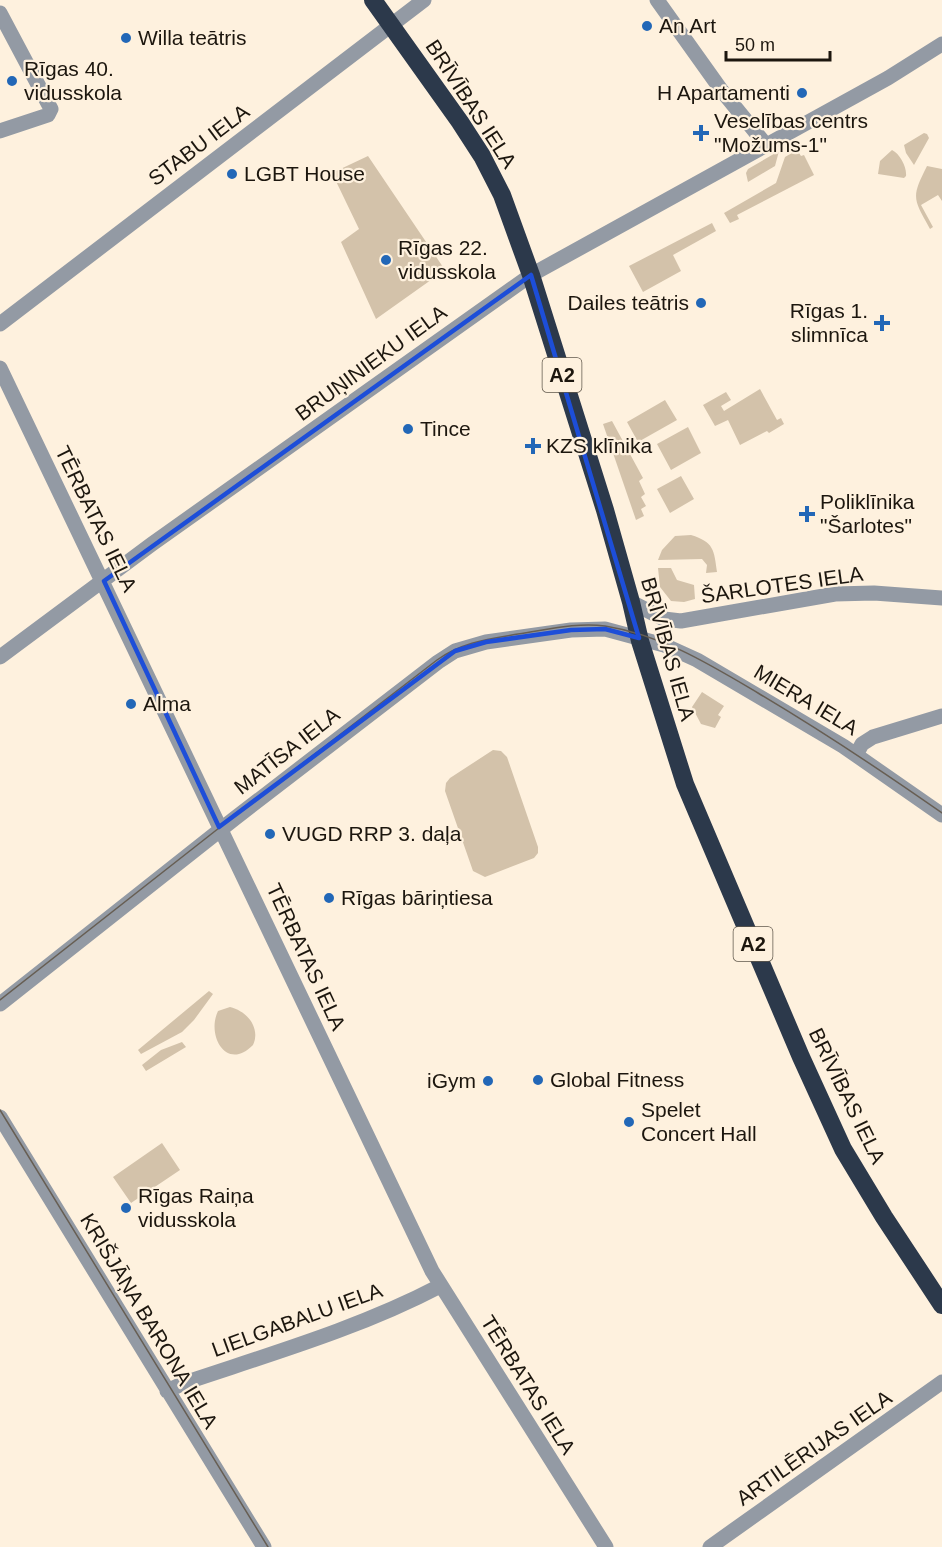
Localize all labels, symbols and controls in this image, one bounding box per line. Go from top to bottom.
place label: An Art [659,14,716,37]
marker: An Art [640,19,654,33]
scale bar [726,24,830,62]
place label: Willa teātris [138,26,247,49]
marker: Willa teātris [119,31,133,45]
street label: BRĪVĪBAS IELA [421,35,521,172]
text: 50 m [735,35,775,55]
place label: Rīgas 40. vidusskola [24,57,122,104]
marker: Rīgas 40. vidusskola [5,74,19,88]
place label: H Apartamenti [657,81,790,104]
marker: H Apartamenti [795,86,809,100]
street label: STABU IELA [144,99,253,190]
place label: Veselības centrs "Možums-1" [714,109,868,156]
marker: Veselības centrs "Možums-1" [692,124,710,142]
place label: LGBT House [244,162,365,185]
marker: LGBT House [225,167,239,181]
place label: Rīgas 22. vidusskola [398,236,496,283]
marker: Rīgas 22. vidusskola [379,253,393,267]
place label: Dailes teātris [568,291,689,314]
marker: Dailes teātris [694,296,708,310]
place label: Rīgas 1. slimnīca [790,299,868,346]
street label: BRUŅINIEKU IELA [291,300,451,425]
marker: Rīgas 1. slimnīca [873,314,891,332]
road number: A2 [542,358,582,392]
place label: Tince [420,417,471,440]
marker: Tince [401,422,415,436]
place label: KZS klīnika [546,434,653,457]
marker: KZS klīnika [524,437,542,455]
street label: TĒRBATAS IELA [51,442,142,595]
place label: Poliklīnika "Šarlotes" [820,490,915,537]
marker: Poliklīnika "Šarlotes" [798,505,816,523]
street label: ŠARLOTES IELA [699,562,864,607]
street label: BRĪVĪBAS IELA [637,574,700,723]
street label: MIERA IELA [750,660,862,739]
place label: Alma [143,692,191,715]
marker: Alma [124,697,138,711]
street label: MATĪSA IELA [230,703,344,799]
place label: VUGD RRP 3. daļa [282,822,462,845]
marker: VUGD RRP 3. daļa [263,827,277,841]
street label: TĒRBATAS IELA [262,880,350,1034]
place label: Rīgas bāriņtiesa [341,886,493,909]
marker: Rīgas bāriņtiesa [322,891,336,905]
road number: A2 [734,927,772,961]
street label: BRĪVĪBAS IELA [805,1024,890,1167]
place label: Global Fitness [550,1068,684,1091]
place label: iGym [427,1069,476,1092]
marker: Global Fitness [531,1073,545,1087]
marker: iGym [481,1074,495,1088]
place label: Spelet Concert Hall [641,1098,757,1145]
marker: Spelet Concert Hall [622,1115,636,1129]
place label: Rīgas Raiņa vidusskola [138,1184,254,1231]
marker: Rīgas Raiņa vidusskola [119,1201,133,1215]
street label: KRIŠJĀŅA BARONA IELA [76,1209,223,1432]
street label: LIELGABALU IELA [208,1278,385,1361]
street label: TĒRBATAS IELA [477,1311,580,1458]
street label: ARTILĒRIJAS IELA [732,1385,896,1510]

